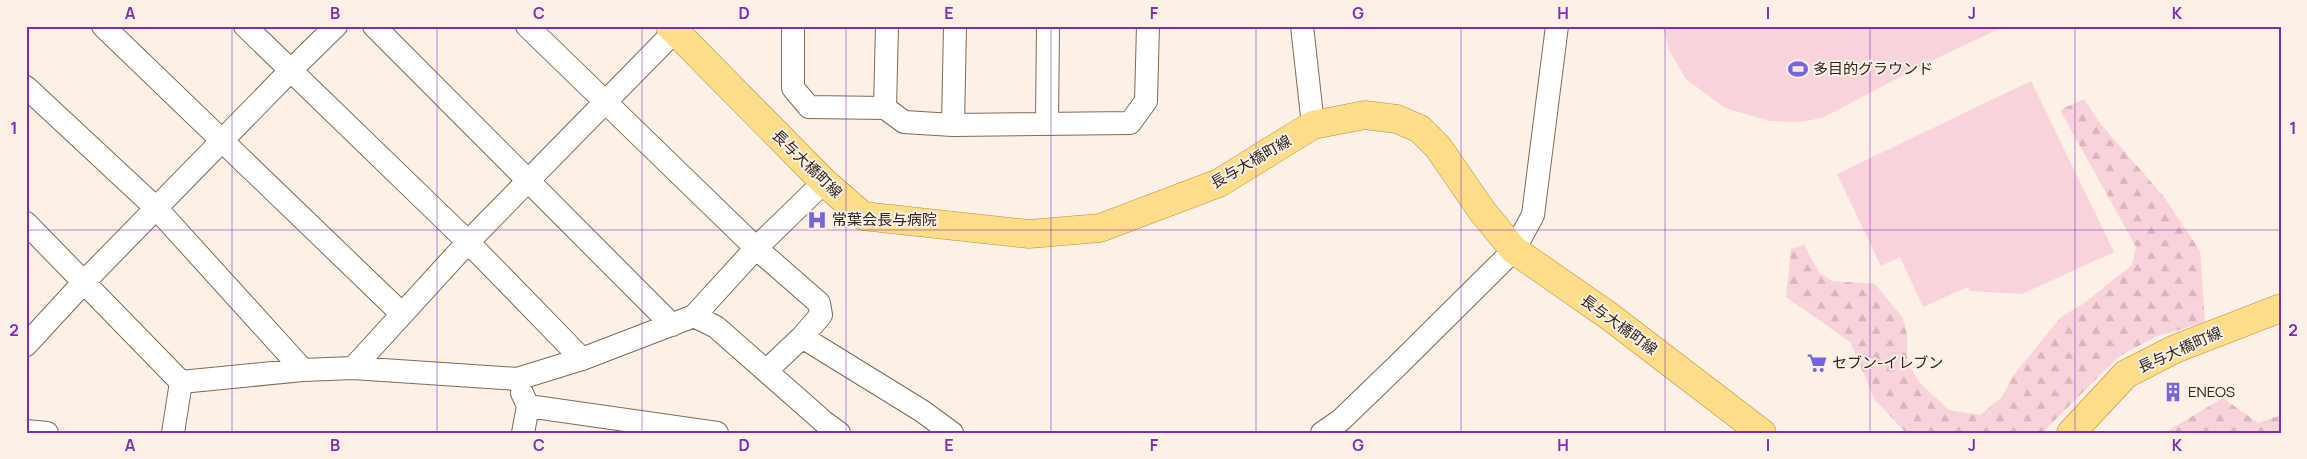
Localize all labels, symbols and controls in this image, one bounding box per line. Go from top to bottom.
text: A [125,2,136,24]
text: B [330,2,340,24]
text: C [533,2,545,24]
text: D [738,2,750,24]
text: E [944,2,954,24]
text: F [1150,2,1159,24]
text: G [1352,2,1364,24]
text: H [1557,2,1569,24]
text: I [1766,2,1770,24]
text: J [1968,2,1976,24]
text: K [2172,2,2183,24]
sports icon: 多目的グラウンド [1787,58,1809,80]
place label: 多目的グラウンド [1813,58,1933,79]
text: 1 [10,117,18,139]
text: 1 [2289,117,2297,139]
street label: 長与大橋町線 [768,125,847,202]
street label: 長与大橋町線 [1207,130,1295,193]
hospital icon: 常葉会長与病院 [806,209,828,231]
place label: 常葉会長与病院 [832,209,937,230]
street label: 長与大橋町線 [1577,290,1662,360]
text: 2 [9,319,19,341]
text: 2 [2288,319,2298,341]
street label: 長与大橋町線 [2134,322,2225,377]
supermarket icon: セブン-イレブン [1806,352,1828,374]
place label: セブン-イレブン [1832,352,1943,373]
building icon: ENEOS [2162,381,2184,403]
place label: ENEOS [2188,381,2235,402]
text: A [125,434,136,456]
text: B [330,434,340,456]
text: C [533,434,545,456]
text: D [738,434,750,456]
text: E [944,434,954,456]
text: F [1150,434,1159,456]
text: G [1352,434,1364,456]
text: H [1557,434,1569,456]
text: I [1766,434,1770,456]
text: J [1968,434,1976,456]
text: K [2172,434,2183,456]

